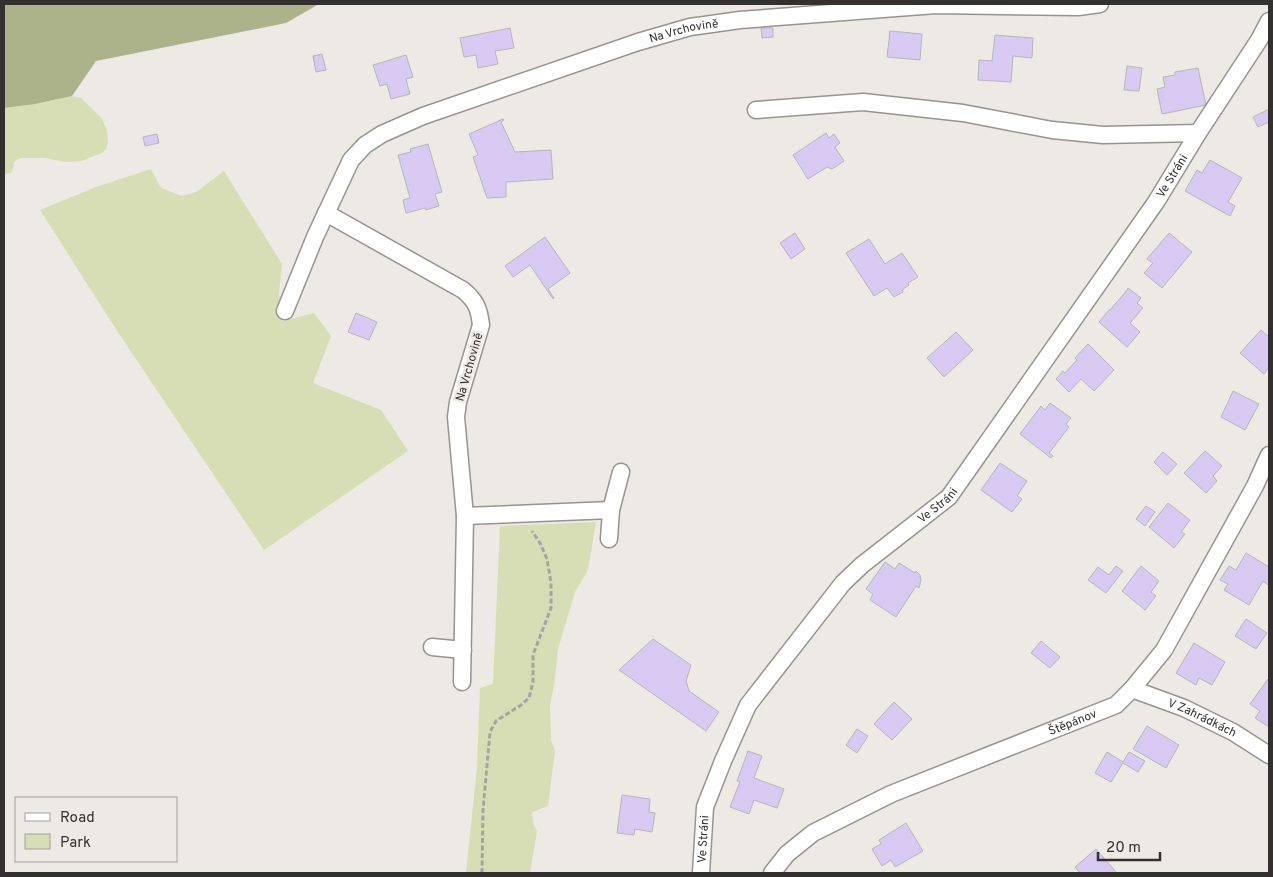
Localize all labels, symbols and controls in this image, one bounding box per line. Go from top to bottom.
street label: Na Vrchovině [647,16,720,47]
street label: Ve Stráni [1153,152,1192,201]
street label: Na Vrchovině [453,331,487,403]
street label: Ve Stráni [915,485,962,528]
street label: V Zahrádkách [1165,696,1239,742]
street label: Štěpánov [1046,706,1099,740]
legend [15,797,178,862]
text: Road [60,809,95,828]
street label: Ve Stráni [695,815,713,864]
scale bar [1098,830,1160,862]
text: Park [60,834,91,853]
text: 20 m [1106,839,1141,858]

